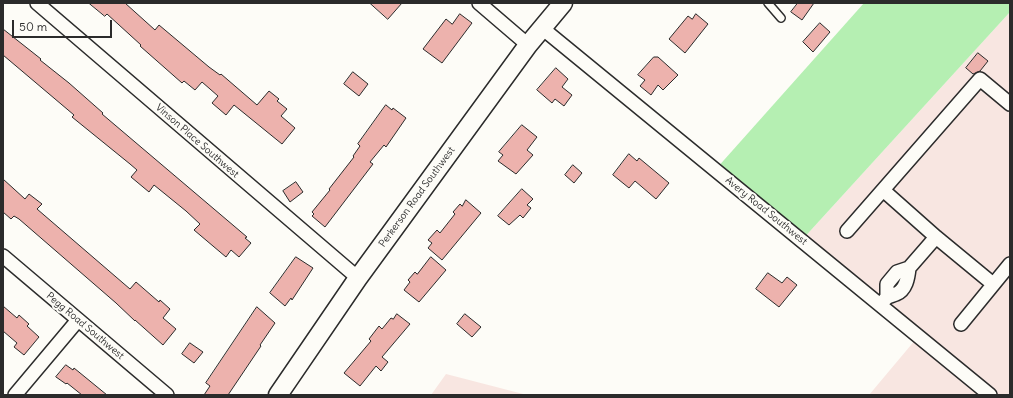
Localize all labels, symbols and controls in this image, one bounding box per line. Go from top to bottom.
scale bar [14,12,114,38]
text: 50 m [19,19,47,34]
street label: Vinson Place Southwest [153,102,241,180]
street label: Perkerson Road Southwest [377,145,457,249]
street label: Avery Road Southwest [723,174,809,248]
street label: Pegg Road Southwest [44,290,126,362]

